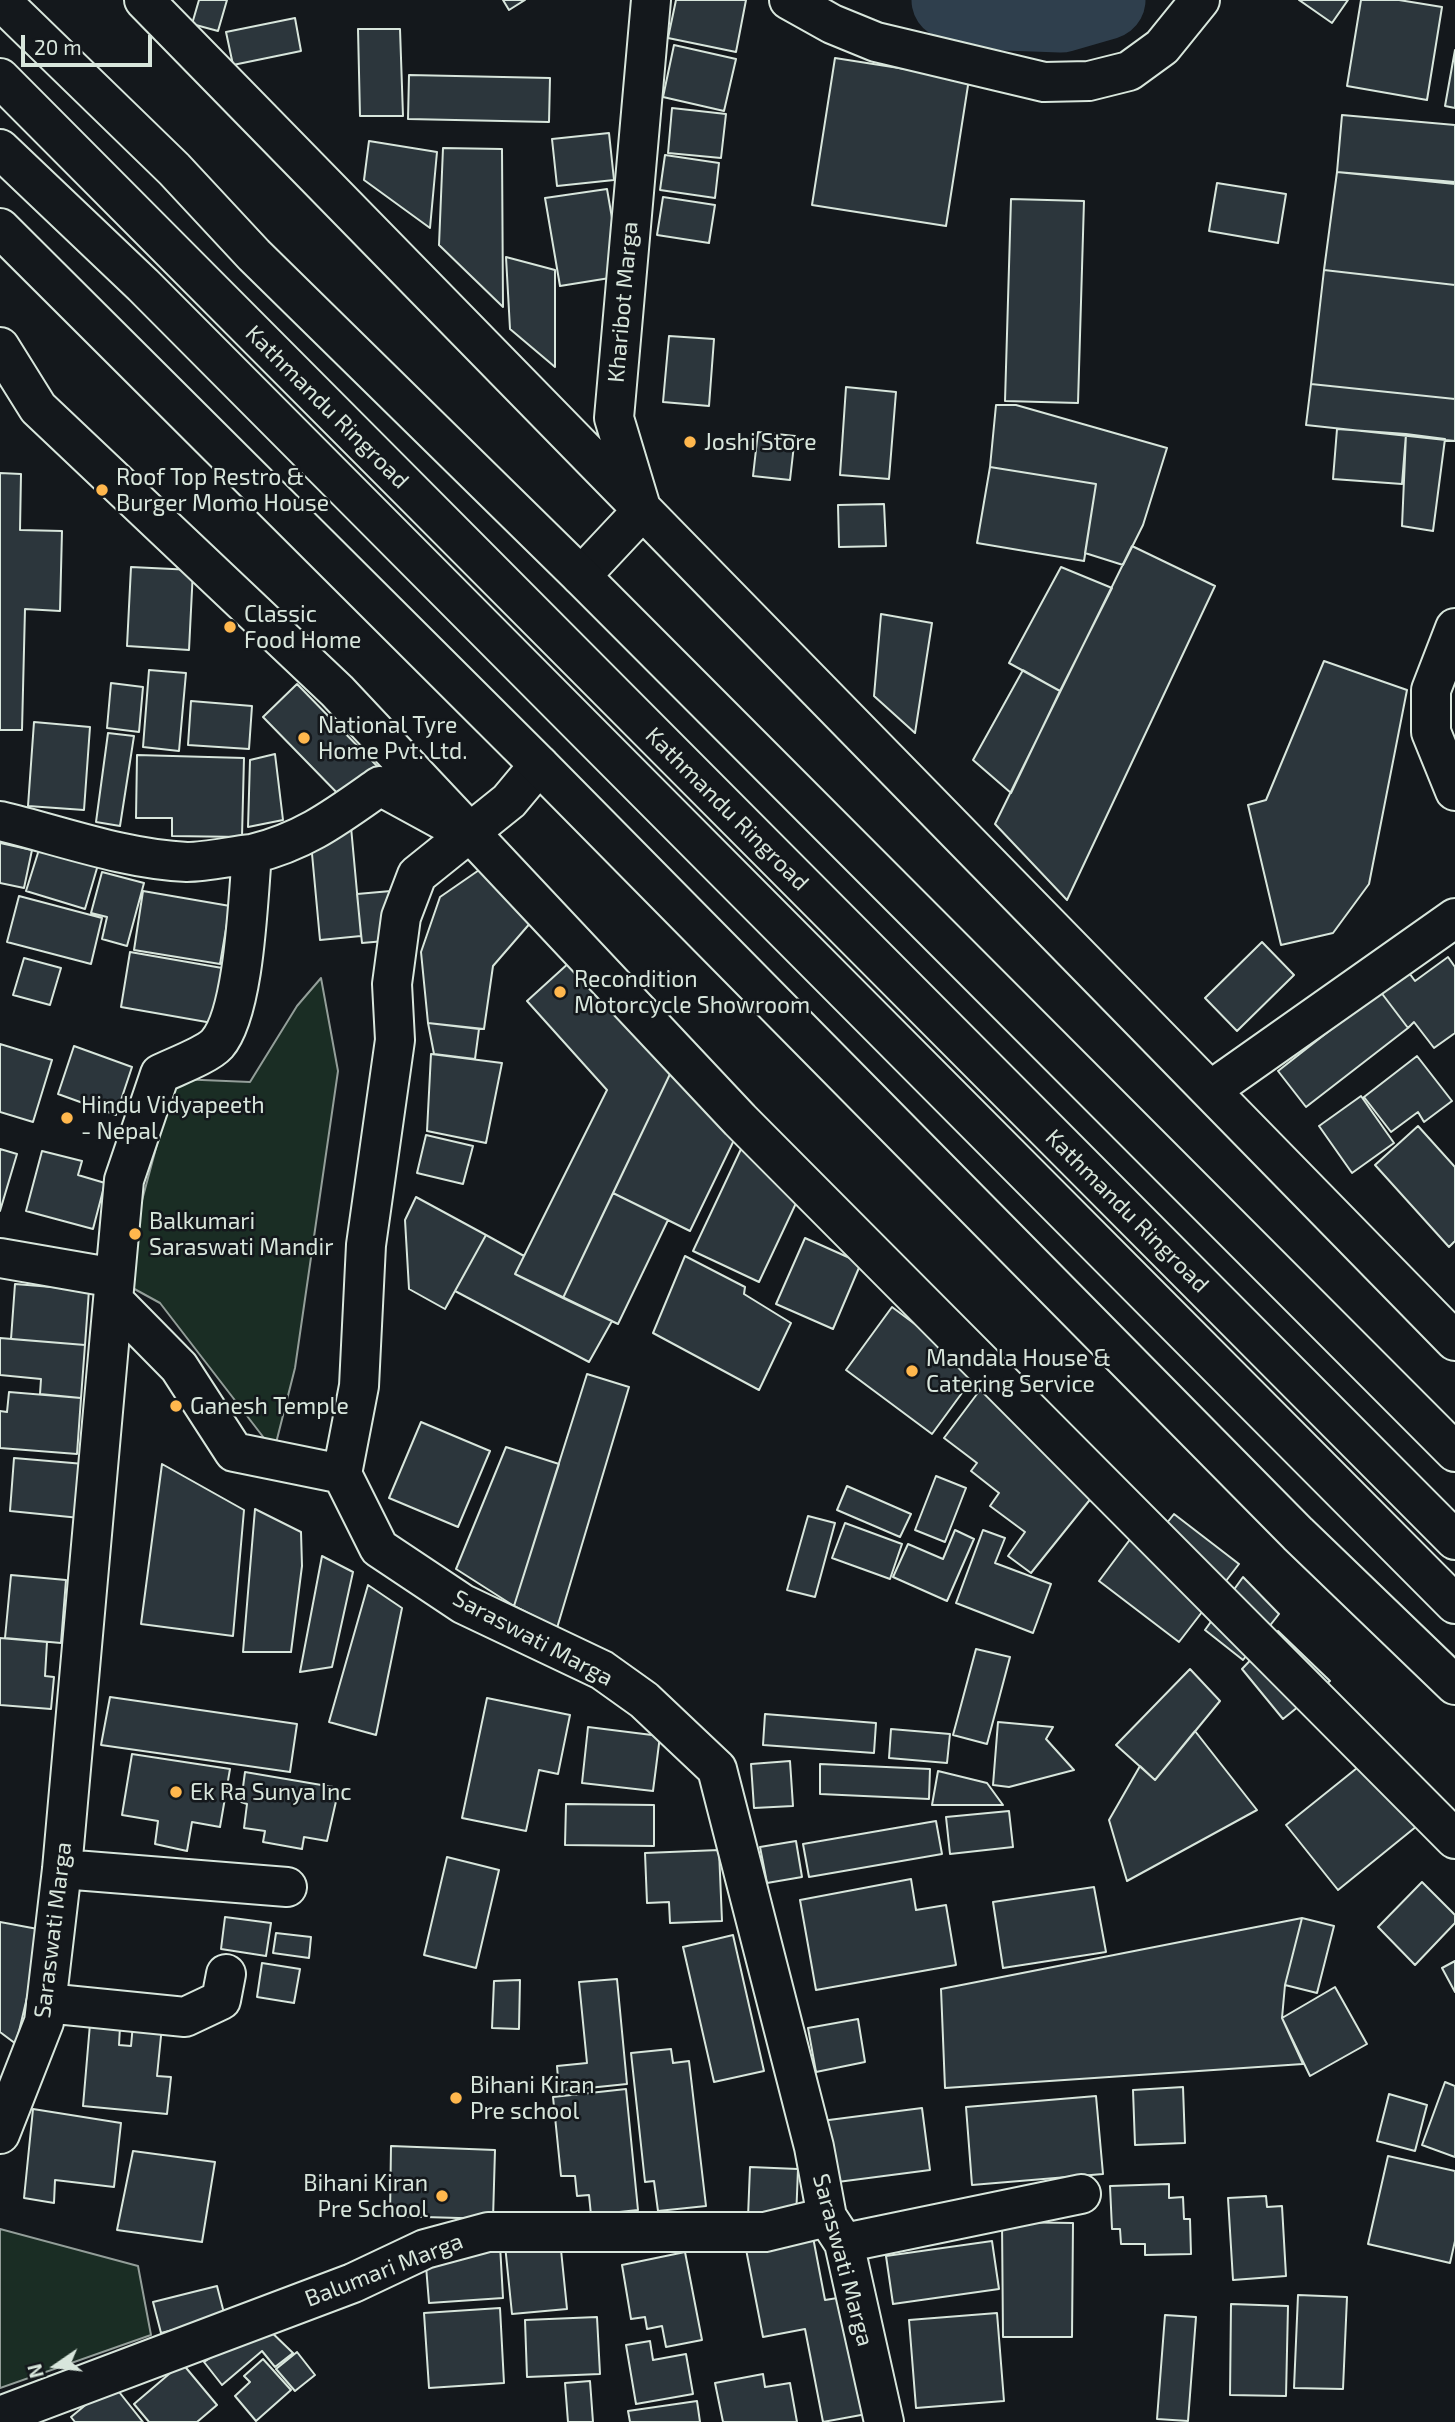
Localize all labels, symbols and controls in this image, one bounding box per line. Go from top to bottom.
scale bar [24,21,156,65]
text: 20 m [34,34,82,59]
street label: Kharibot Marga [602,220,644,384]
street label: Kathmandu Ringroad [240,320,414,494]
place label: Joshi Store [704,428,817,456]
marker: Joshi Store [682,434,698,450]
place label: Roof Top Restro & Burger Momo House [116,463,329,517]
marker: Roof Top Restro & Burger Momo House [94,482,110,498]
place label: Classic Food Home [244,600,361,654]
marker: Classic Food Home [222,619,238,635]
place label: National Tyre Home Pvt. Ltd. [318,711,467,765]
street label: Kathmandu Ringroad [640,722,814,896]
marker: National Tyre Home Pvt. Ltd. [296,730,312,746]
place label: Recondition Motorcycle Showroom [574,965,810,1019]
marker: Recondition Motorcycle Showroom [552,984,568,1000]
place label: Hindu Vidyapeeth - Nepal [81,1091,265,1145]
marker: Hindu Vidyapeeth - Nepal [59,1110,75,1126]
street label: Kathmandu Ringroad [1040,1124,1214,1298]
place label: Balkumari Saraswati Mandir [149,1207,333,1261]
marker: Balkumari Saraswati Mandir [127,1226,143,1242]
place label: Mandala House & Catering Service [926,1344,1111,1398]
marker: Mandala House & Catering Service [904,1363,920,1379]
place label: Ganesh Temple [190,1392,349,1420]
marker: Ganesh Temple [168,1398,184,1414]
street label: Saraswati Marga [448,1584,618,1692]
place label: Ek Ra Sunya Inc [190,1778,352,1806]
marker: Ek Ra Sunya Inc [168,1784,184,1800]
street label: Saraswati Marga [28,1840,78,2020]
place label: Bihani Kiran Pre school [470,2071,595,2125]
marker: Bihani Kiran Pre school [448,2090,464,2106]
place label: Bihani Kiran Pre School [303,2169,428,2223]
street label: Saraswati Marga [807,2171,879,2349]
marker: Bihani Kiran Pre School [434,2188,450,2204]
street label: Balumari Marga [301,2227,467,2313]
north arrow [21,2331,91,2401]
text: N [22,2362,48,2381]

